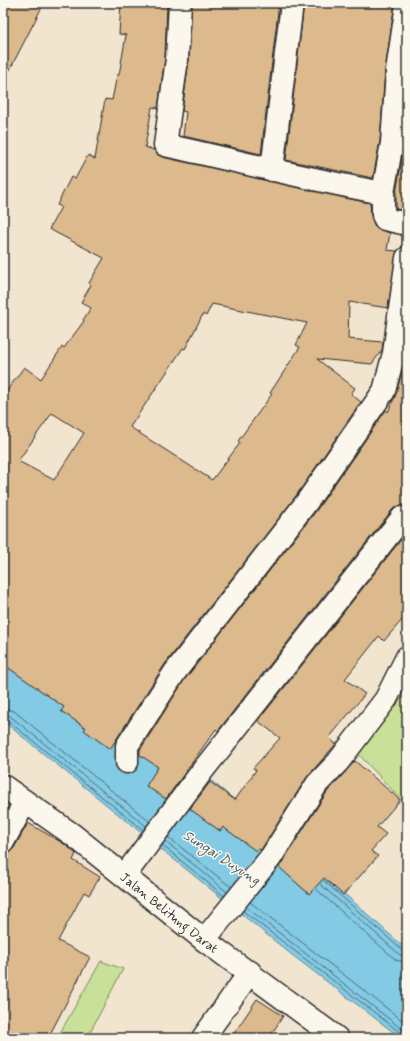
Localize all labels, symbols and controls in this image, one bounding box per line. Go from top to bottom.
water label: Sungai Duyung [178,826,264,892]
street label: Jalan Belitung Darat [116,869,221,958]

